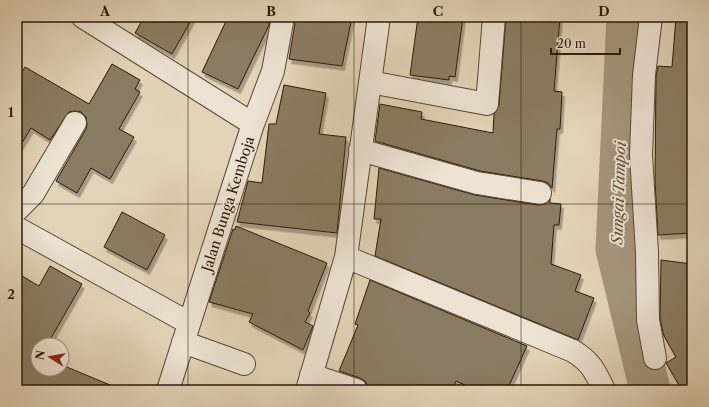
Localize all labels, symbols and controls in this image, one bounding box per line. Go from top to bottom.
text: A [99,3,111,19]
text: B [266,3,276,19]
text: C [433,3,443,19]
text: D [598,3,610,19]
scale bar [551,30,620,56]
text: 20 m [557,36,586,51]
text: 1 [8,104,14,120]
street label: Jalan Bunga Kemboja [197,133,259,276]
water label: Sungai Tampoi [607,140,630,246]
text: 2 [7,286,15,302]
north arrow [30,337,70,377]
text: N [32,349,48,361]

